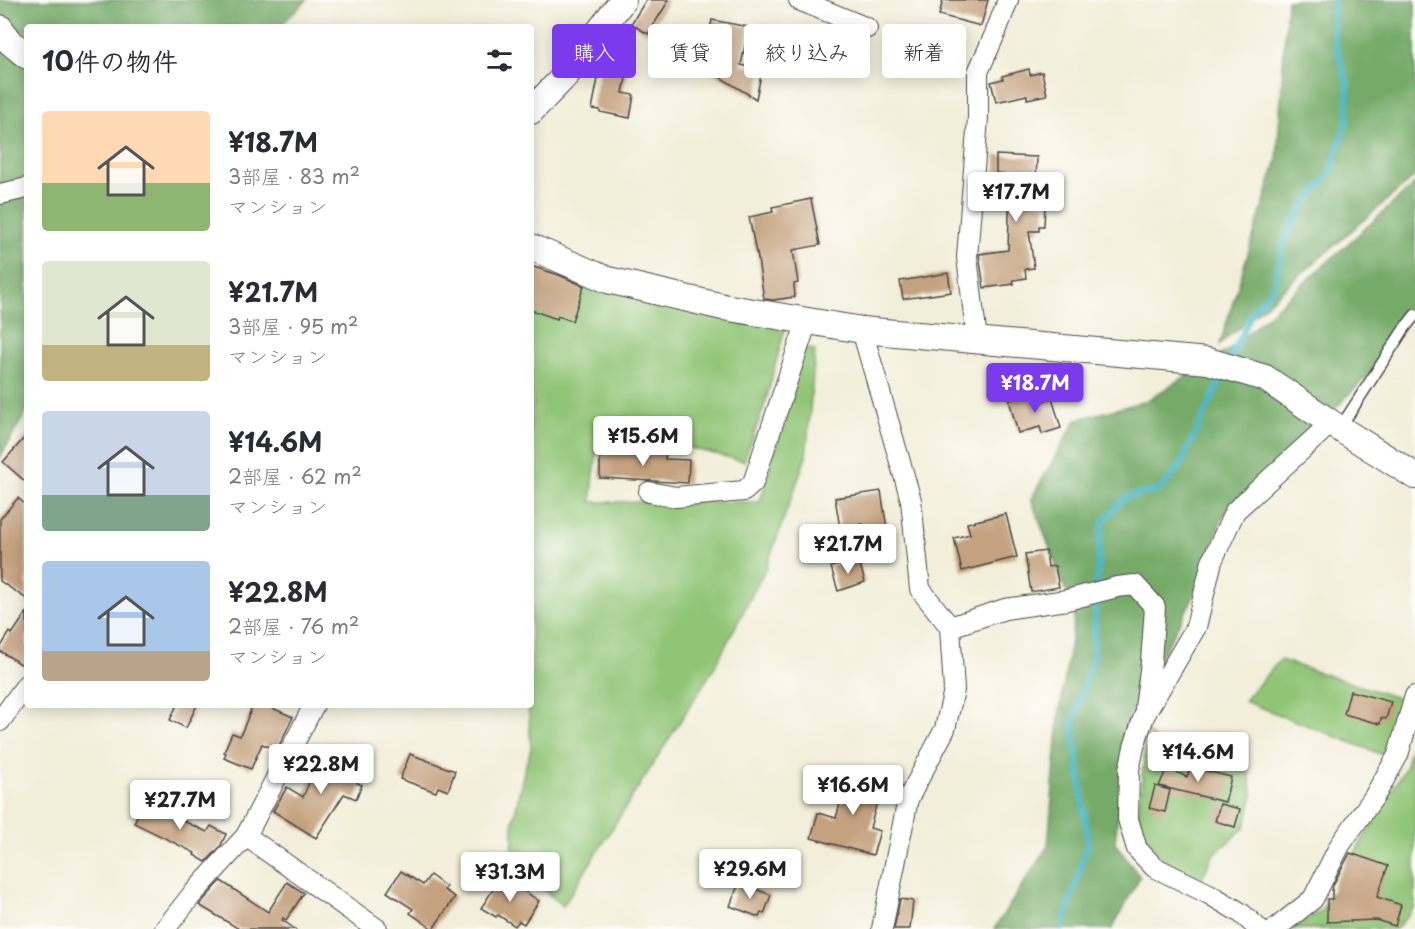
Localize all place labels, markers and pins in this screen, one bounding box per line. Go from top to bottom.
pin: ¥17.7M [967,172,1065,223]
pin: ¥18.7M [986,363,1084,414]
pin: ¥15.6M [594,416,692,467]
pin: ¥21.7M [799,524,897,575]
pin: ¥14.6M [1149,732,1247,783]
pin: ¥22.8M [272,744,370,795]
pin: ¥16.6M [804,765,902,816]
pin: ¥27.7M [131,780,229,831]
pin: ¥29.6M [701,849,799,900]
pin: ¥31.3M [461,852,559,903]

